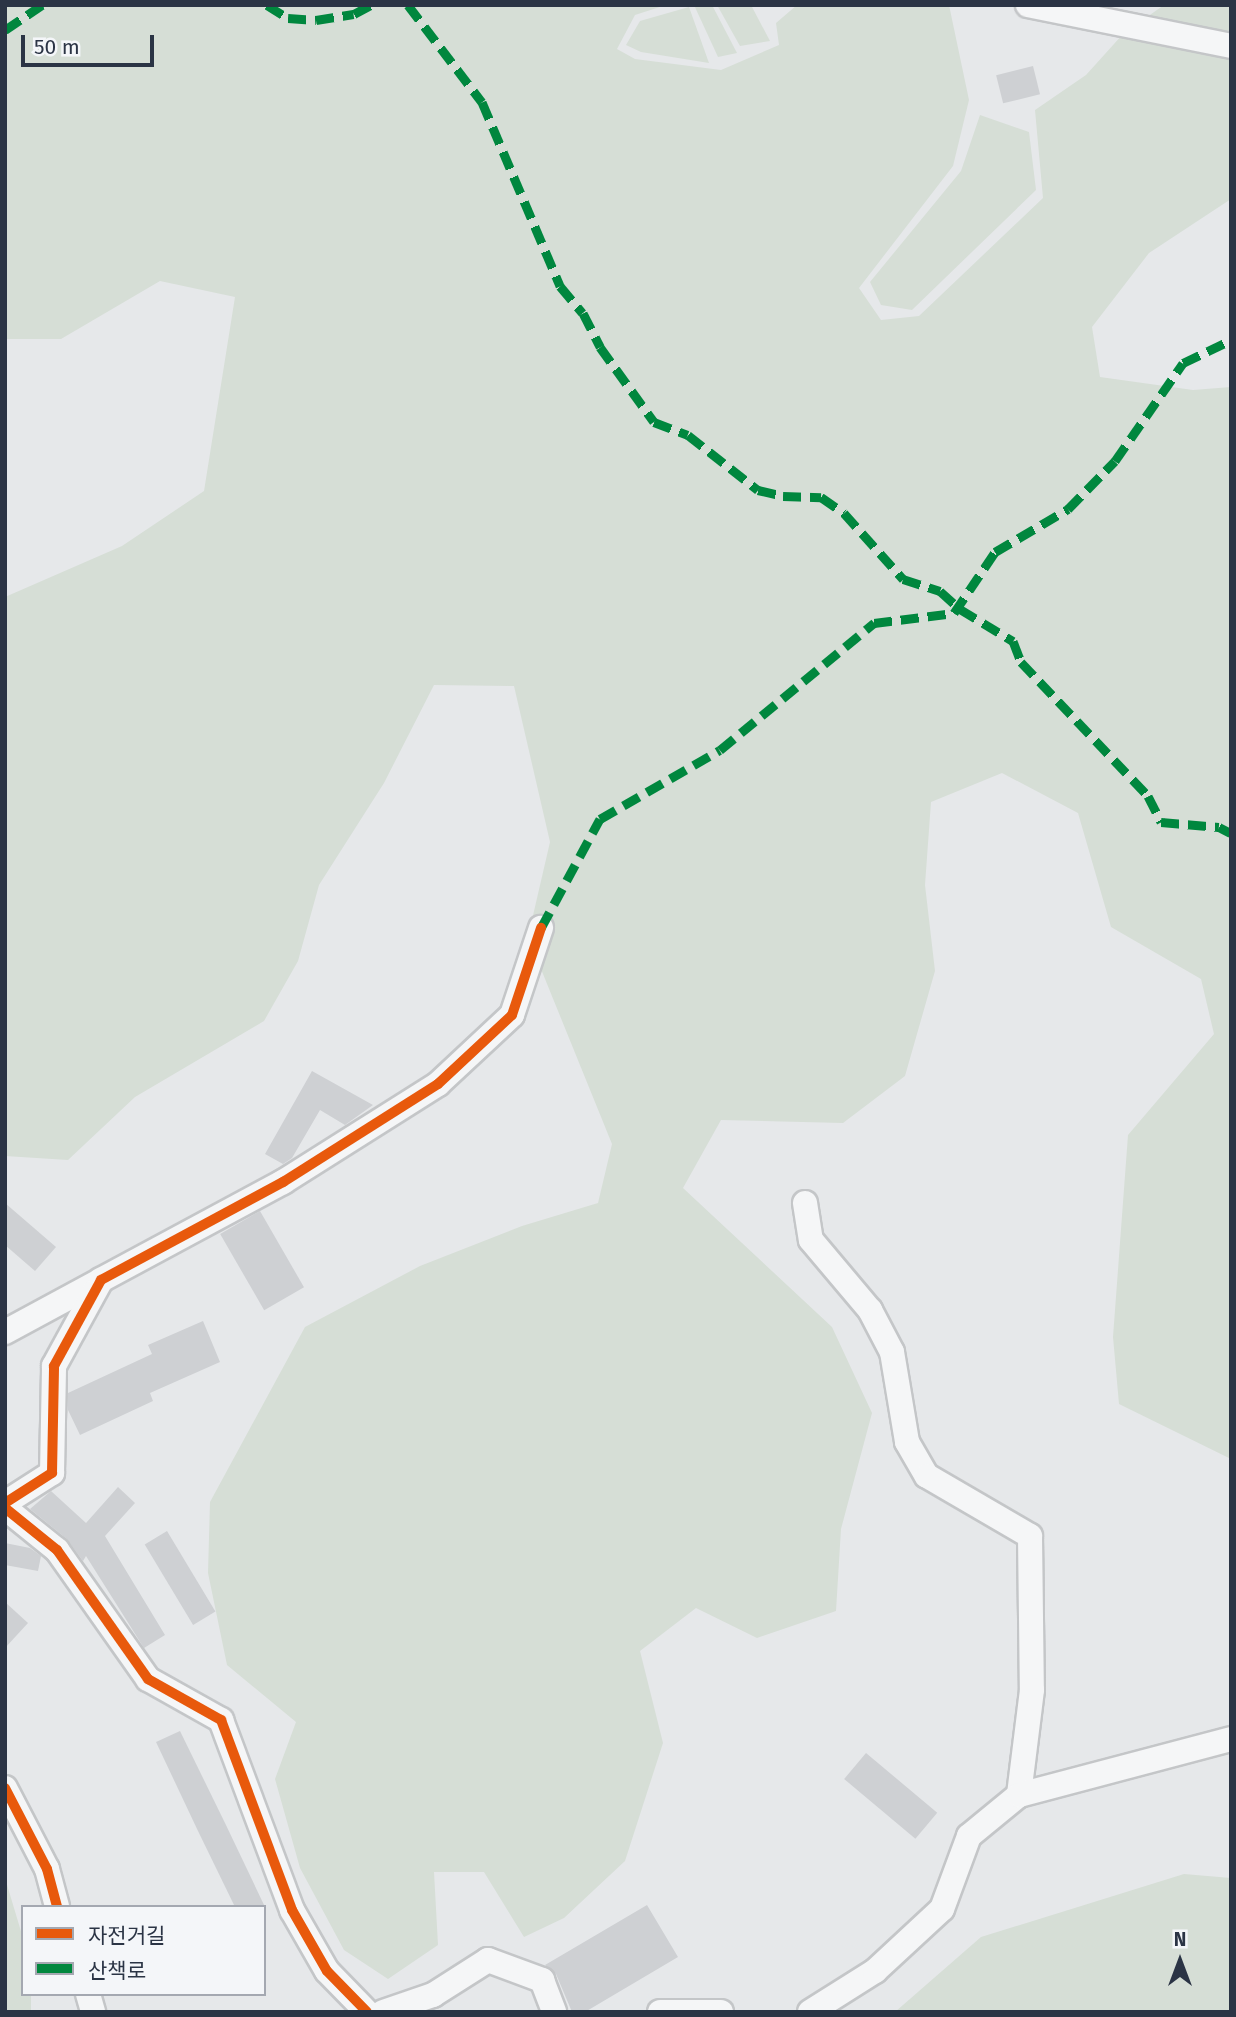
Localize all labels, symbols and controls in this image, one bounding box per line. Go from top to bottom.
scale bar [24,21,158,65]
text: 50 m [34,34,80,60]
legend [21,1905,266,1996]
text: 자전거길 [88,1923,165,1949]
north arrow [1145,1926,1215,1996]
text: N [1174,1928,1186,1951]
text: 산책로 [88,1958,146,1984]

